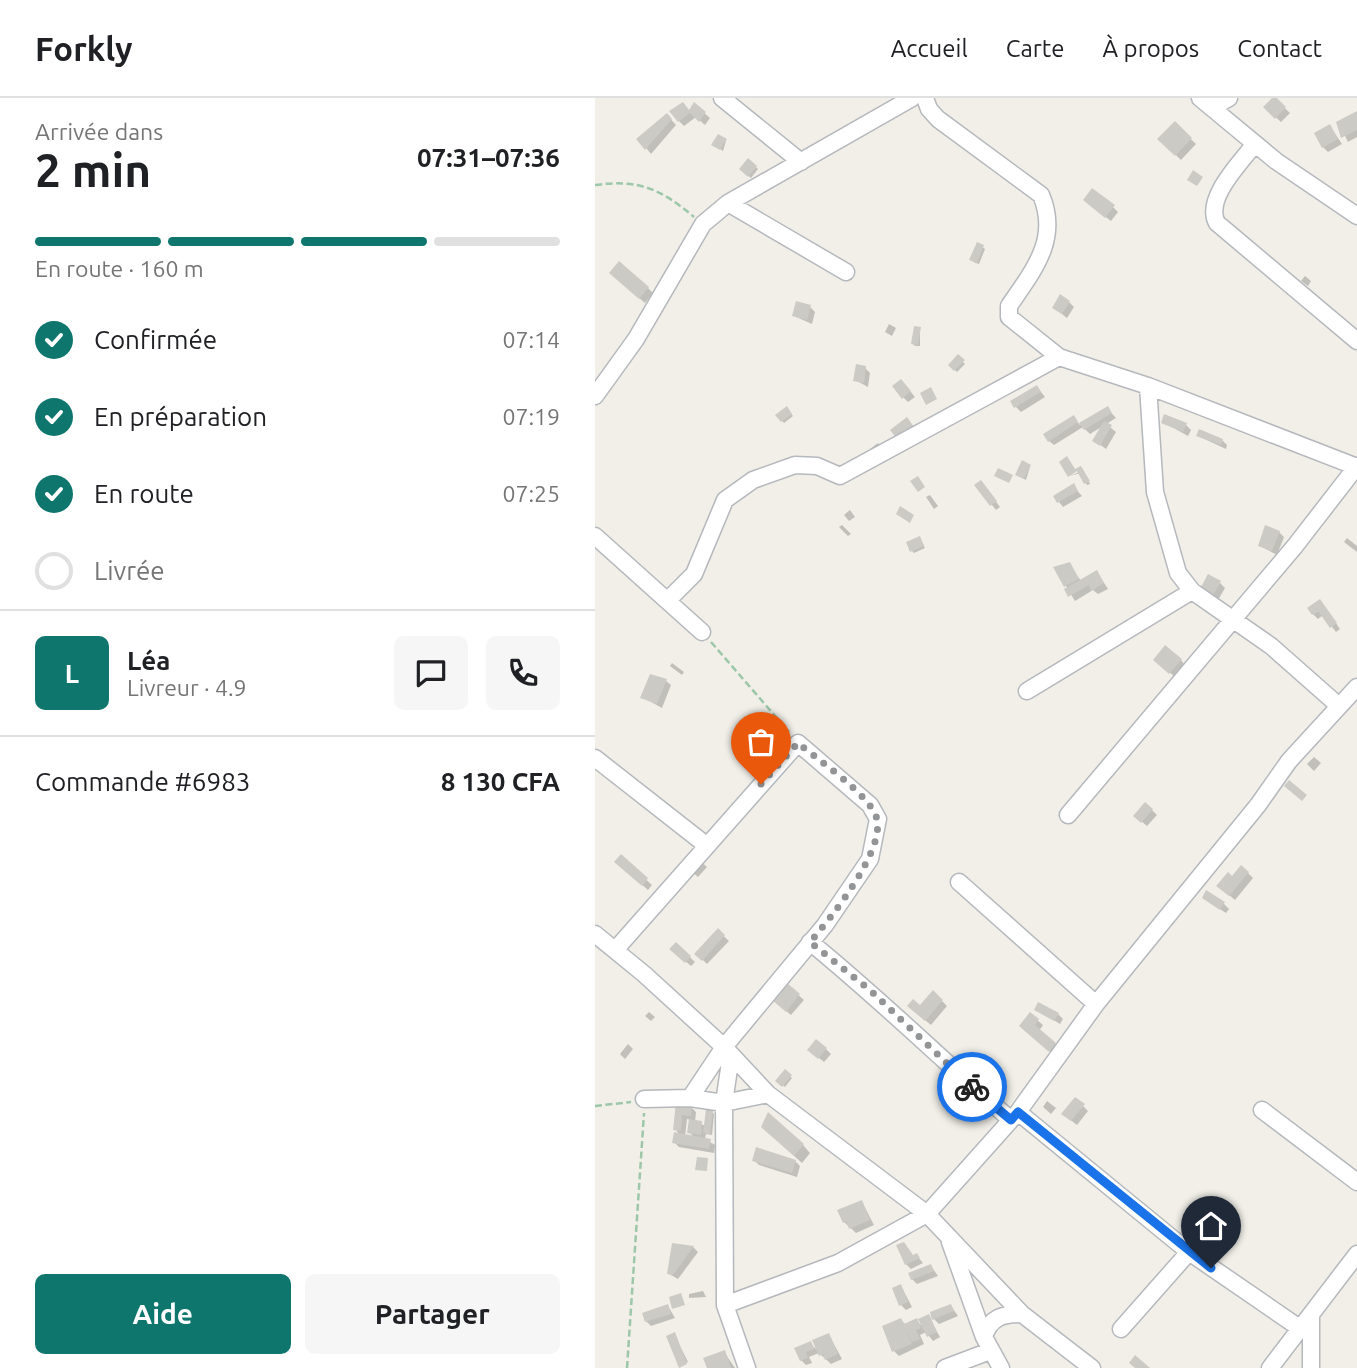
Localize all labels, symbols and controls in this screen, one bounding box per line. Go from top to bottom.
text: Forkly [35,30,132,67]
text: Accueil [891,35,968,62]
text: Carte [1006,35,1065,62]
text: À propos [1103,35,1199,62]
text: Contact [1237,35,1322,62]
text: Arrivée dans [35,119,163,144]
text: 07:31–07:36 [417,143,560,172]
text: 2 min [35,144,151,196]
text: En route · 160 m [35,256,204,281]
icon: check [35,321,73,359]
text: Confirmée [94,325,217,354]
text: 07:14 [502,327,560,352]
icon: check [35,398,73,436]
text: En préparation [94,402,267,431]
text: 07:19 [502,404,560,429]
icon: check [35,475,73,513]
text: En route [94,479,194,508]
text: 07:25 [502,481,560,506]
text: Livrée [94,556,165,585]
button: chat [394,636,468,710]
button: phone [486,636,560,710]
text: Léa [127,646,170,675]
text: L [65,659,79,688]
text: Livreur · 4.9 [127,675,247,700]
pin [731,712,791,784]
icon: bag [742,723,780,761]
text: Commande #6983 [35,767,251,796]
text: 8 130 CFA [441,767,560,796]
courier [937,1052,1007,1122]
icon: bike [953,1068,991,1106]
pin [1181,1196,1241,1268]
icon: home [1192,1207,1230,1245]
button: Aide [35,1274,291,1354]
button: Partager [305,1274,560,1354]

